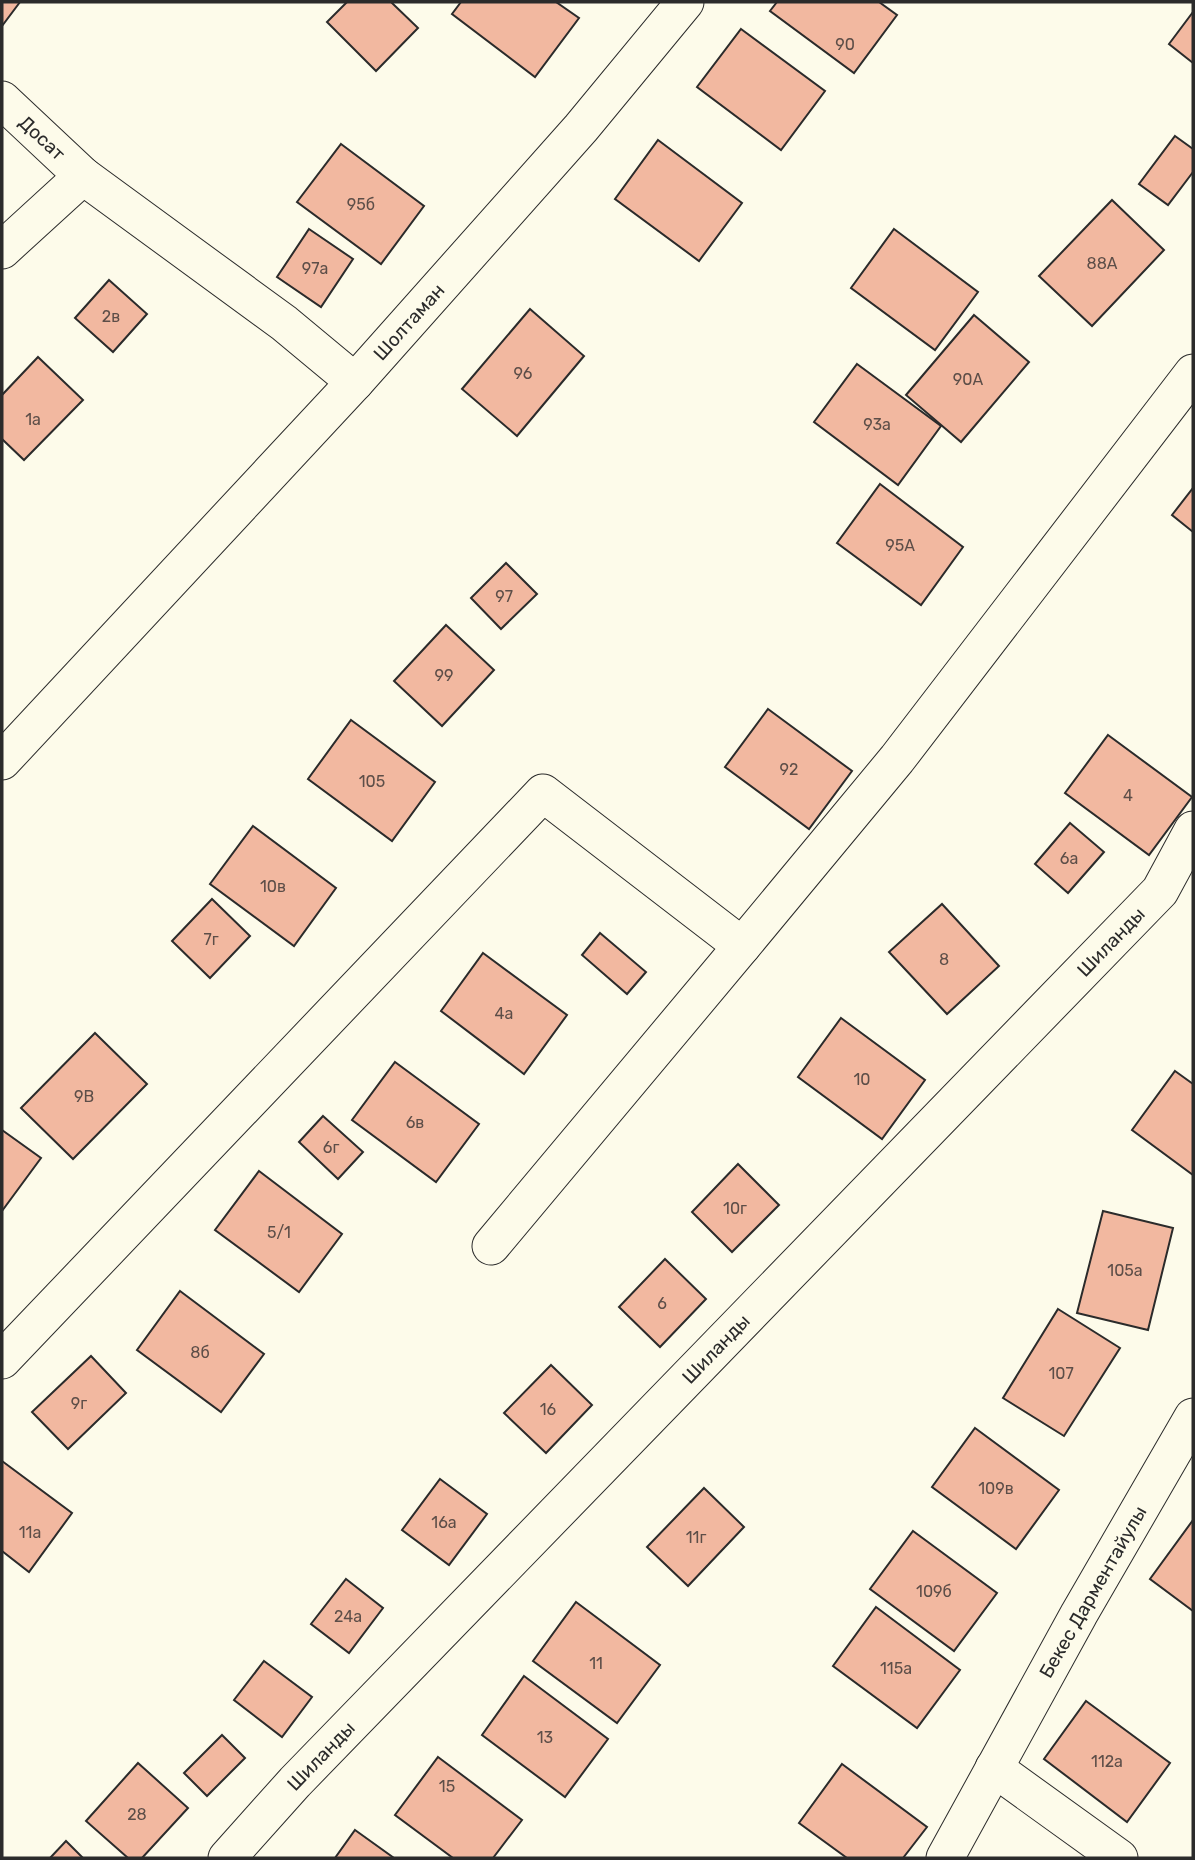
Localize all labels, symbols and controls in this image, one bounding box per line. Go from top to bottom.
house number: 90 [835,35,855,54]
street label: Досат [14,111,70,165]
house number: 95б [347,195,375,214]
house number: 88А [1086,254,1118,273]
house number: 97а [302,259,328,278]
street label: Шолтаман [369,279,449,365]
house number: 2в [102,307,120,326]
house number: 96 [514,364,533,383]
house number: 90А [953,370,983,389]
house number: 1а [25,410,41,429]
house number: 93а [863,415,891,434]
house number: 95А [885,536,915,555]
house number: 97 [495,587,513,606]
house number: 99 [435,666,453,685]
house number: 92 [780,760,798,779]
house number: 105 [359,772,385,791]
house number: 4 [1123,786,1133,805]
house number: 6а [1060,849,1078,868]
house number: 10в [260,877,286,896]
street label: Шиланды [1072,902,1150,982]
house number: 7г [203,930,219,949]
house number: 8 [939,950,949,969]
house number: 4а [495,1004,513,1023]
house number: 10 [853,1070,871,1089]
house number: 9В [74,1087,94,1106]
house number: 6в [406,1113,424,1132]
house number: 6г [323,1138,339,1157]
house number: 10г [723,1199,747,1218]
house number: 5/1 [267,1223,291,1242]
house number: 105а [1107,1261,1143,1280]
house number: 6 [657,1294,667,1313]
street label: Шиланды [677,1309,755,1389]
house number: 8б [190,1343,210,1362]
house number: 107 [1048,1364,1074,1383]
house number: 9г [71,1394,87,1413]
house number: 16 [540,1400,557,1419]
house number: 109в [978,1479,1014,1498]
street label: Бекес Дарментайулы [1034,1502,1152,1682]
house number: 16а [431,1513,457,1532]
house number: 11а [19,1523,41,1542]
house number: 11г [686,1528,706,1547]
house number: 109б [916,1582,952,1601]
house number: 24а [334,1607,362,1626]
house number: 11 [589,1654,603,1673]
house number: 115а [880,1659,912,1678]
street label: Шиланды [282,1716,360,1796]
house number: 13 [537,1728,553,1747]
house number: 112а [1091,1752,1123,1771]
house number: 15 [439,1777,455,1796]
house number: 28 [127,1805,147,1824]

